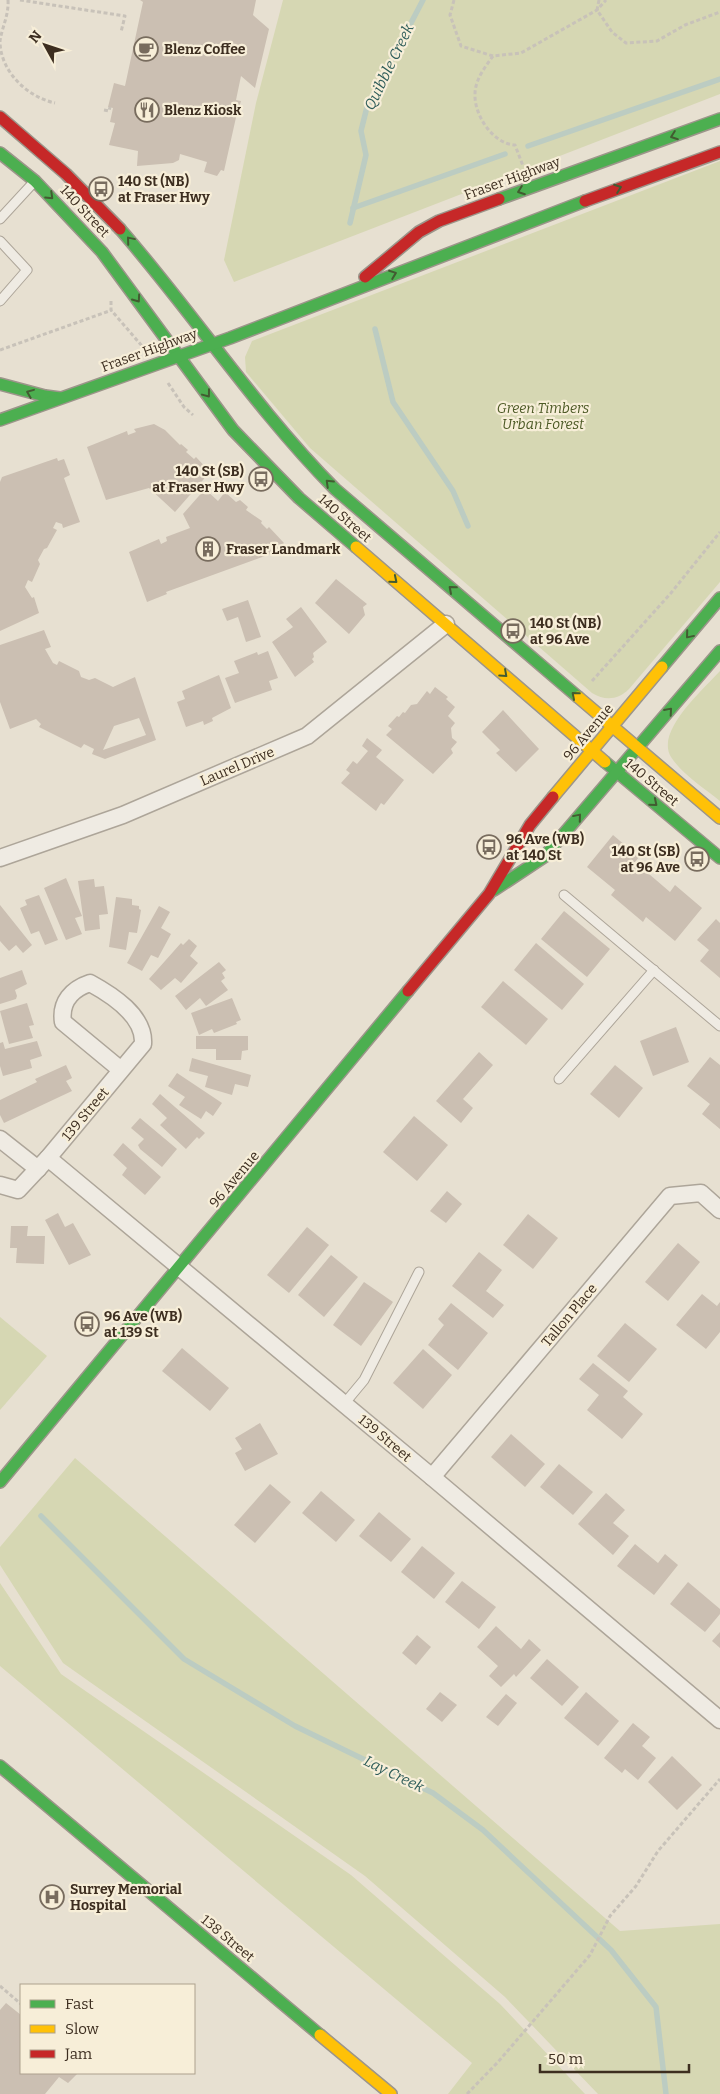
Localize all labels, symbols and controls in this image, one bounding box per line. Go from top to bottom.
north arrow [20,20,70,70]
water label: Quibble Creek [360,20,418,113]
text: N [25,27,46,47]
cafe icon: Blenz Coffee [133,36,159,62]
place label: Blenz Coffee [164,41,246,58]
restaurant icon: Blenz Kiosk [134,97,160,123]
place label: Blenz Kiosk [164,102,242,119]
one-way arrow [670,130,679,140]
street label: Fraser Highway [462,153,563,204]
place label: 140 St (NB) at Fraser Hwy [118,172,210,206]
bus stop icon: 140 St (NB) at Fraser Hwy [88,176,114,202]
street label: 140 Street [56,182,113,241]
one-way arrow [614,184,622,194]
one-way arrow [517,185,526,195]
one-way arrow [44,190,53,199]
one-way arrow [126,237,135,246]
one-way arrow [389,270,397,280]
one-way arrow [131,293,140,303]
street label: Fraser Highway [99,325,200,376]
one-way arrow [26,388,35,399]
one-way arrow [201,388,210,398]
park label: Green Timbers Urban Forest [497,400,590,433]
place label: 140 St (SB) at Fraser Hwy [152,462,244,496]
bus stop icon: 140 St (SB) at Fraser Hwy [248,466,274,492]
one-way arrow [326,480,335,489]
street label: 140 Street [315,491,375,546]
building icon: Fraser Landmark [195,536,221,562]
place label: Fraser Landmark [226,541,341,558]
one-way arrow [389,575,398,584]
one-way arrow [449,586,458,594]
place label: 140 St (NB) at 96 Ave [530,614,601,648]
bus stop icon: 140 St (NB) at 96 Ave [500,618,526,644]
one-way arrow [685,630,694,639]
one-way arrow [498,668,507,677]
one-way arrow [572,691,581,700]
street label: 96 Avenue [560,701,617,764]
one-way arrow [663,707,672,716]
street label: Laurel Drive [198,743,277,790]
street label: 140 Street [621,755,682,810]
one-way arrow [648,797,657,806]
one-way arrow [572,813,581,822]
place label: 96 Ave (WB) at 140 St [506,830,584,864]
bus stop icon: 96 Ave (WB) at 140 St [476,834,502,860]
place label: 140 St (SB) at 96 Ave [611,842,680,876]
bus stop icon: 140 St (SB) at 96 Ave [684,846,710,872]
street label: 139 Street [58,1084,113,1144]
street label: 96 Avenue [206,1148,263,1211]
street label: Tallon Place [538,1280,601,1350]
place label: 96 Ave (WB) at 139 St [104,1307,182,1341]
bus stop icon: 96 Ave (WB) at 139 St [74,1311,100,1337]
street label: 139 Street [355,1411,415,1466]
water label: Lay Creek [361,1752,428,1797]
place label: Surrey Memorial Hospital [70,1881,183,1914]
hospital icon: Surrey Memorial Hospital [39,1884,65,1910]
street label: 138 Street [198,1911,258,1966]
legend [20,1984,195,2074]
text: Fast [65,1995,94,2013]
text: Slow [65,2020,100,2038]
scale bar [540,2042,689,2074]
text: Jam [64,2045,93,2063]
text: 50 m [548,2050,584,2068]

